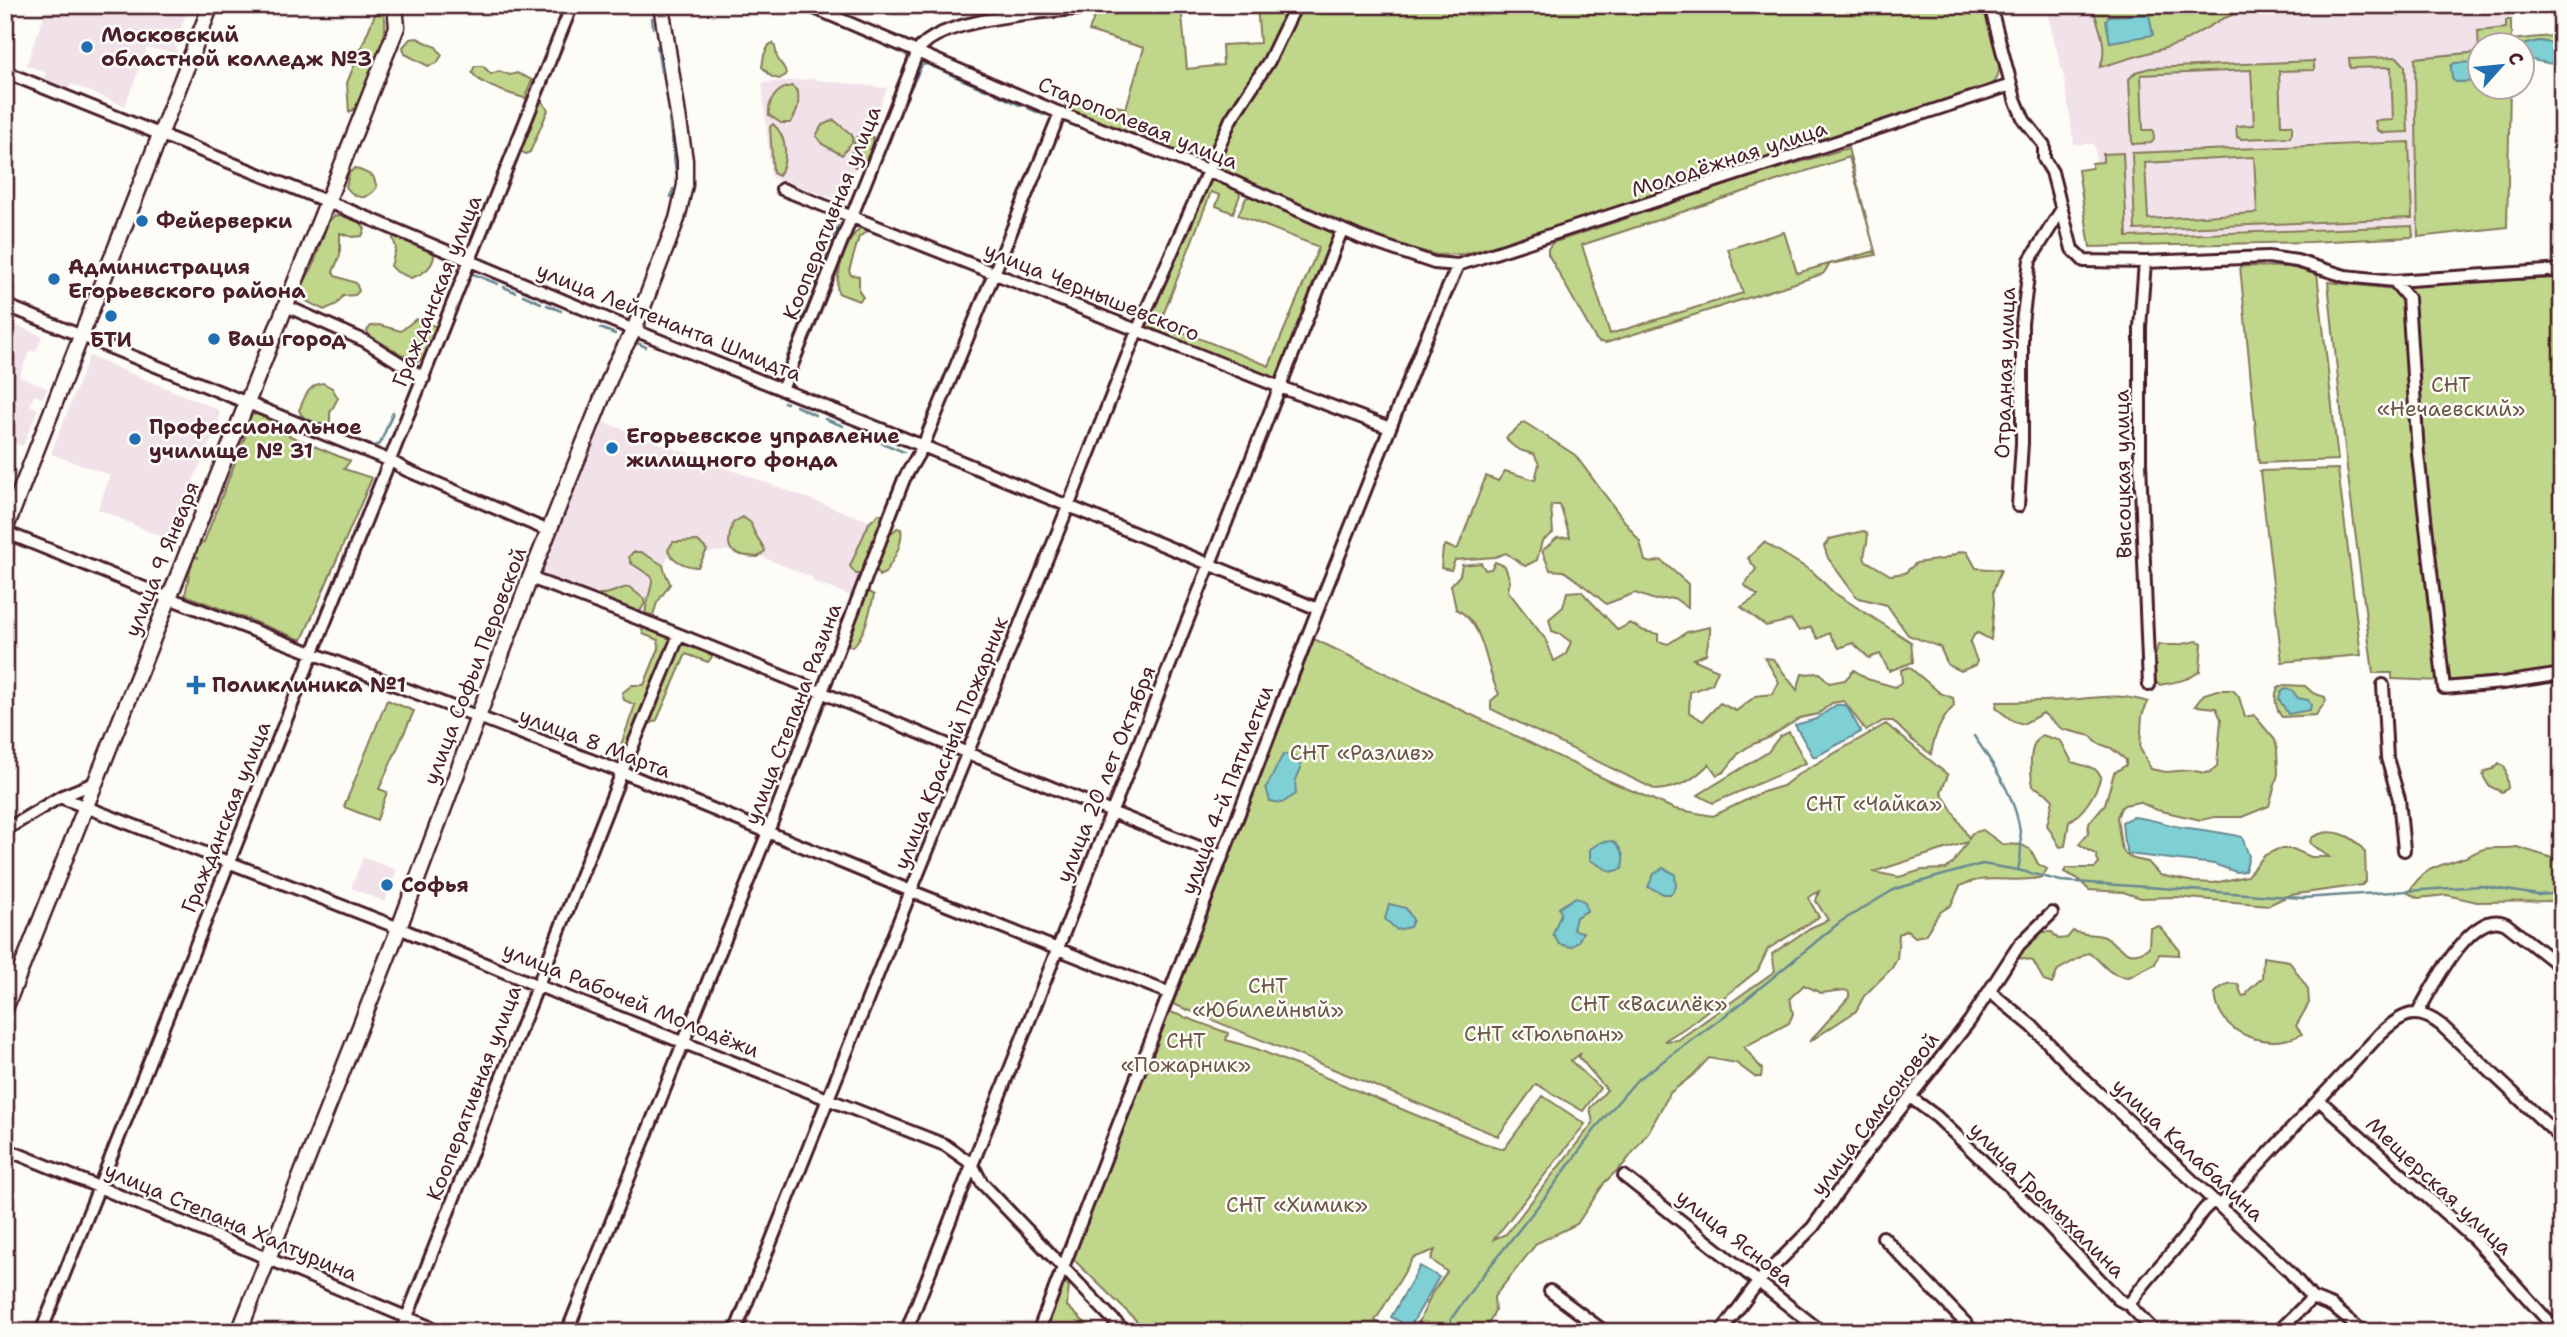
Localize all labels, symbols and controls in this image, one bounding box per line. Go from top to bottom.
place label: Московский областной колледж №3 [101,21,372,73]
north arrow [2466,32,2536,102]
marker: Московский областной колледж №3 [79,39,95,55]
text: С [2502,48,2529,69]
street label: Старополевая улица [1034,70,1242,176]
street label: Кооперативная улица [776,102,888,324]
street label: Молодёжная улица [1627,114,1831,204]
street label: Гражданская улица [386,191,488,391]
place label: Фейерверки [156,207,293,235]
marker: Фейерверки [134,213,150,229]
street label: улица Чернышевского [980,236,1204,348]
place label: Администрация Егорьевского района [68,253,306,305]
street label: улица Лейтенанта Шмидта [532,256,806,388]
marker: Администрация Егорьевского района [46,271,62,287]
street label: Отрадная улица [1988,287,2022,459]
marker: БТИ [103,308,119,324]
place label: Ваш город [228,325,346,353]
place label: БТИ [90,326,132,354]
marker: Ваш город [206,331,222,347]
park label: СНТ «Нечаевский» [2377,371,2525,423]
street label: Высоцкая улица [2108,389,2138,559]
place label: Профессиональное училище № 31 [149,413,362,465]
place label: Егорьевское управление жилищного фонда [626,422,900,474]
marker: Профессиональное училище № 31 [127,431,143,447]
marker: Егорьевское управление жилищного фонда [604,440,620,456]
street label: улица 9 Января [118,477,206,641]
street label: улица Софьи Перовской [417,543,533,789]
street label: улица Степана Разина [738,599,848,829]
street label: улица Красный Пожарник [887,612,1015,874]
street label: улица 20 лет Октября [1050,661,1162,887]
place label: Поликлиника №1 [212,671,406,699]
marker: Поликлиника №1 [186,675,206,695]
street label: улица 4-й Пятилетки [1174,681,1280,899]
street label: улица 8 Марта [515,701,675,785]
street label: Гражданская улица [175,717,277,917]
park label: СНТ «Разлив» [1290,739,1434,767]
park label: СНТ «Чайка» [1806,790,1942,818]
place label: Софья [401,871,469,899]
marker: Софья [379,877,395,893]
street label: улица Рабочей Молодёжи [499,936,764,1064]
park label: СНТ «Юбилейный» [1192,972,1344,1024]
street label: Кооперативная улица [420,981,528,1205]
park label: СНТ «Василёк» [1570,990,1728,1018]
park label: СНТ «Тюльпан» [1464,1020,1624,1048]
street label: улица Самсоновой [1804,1026,1946,1201]
park label: СНТ «Пожарник» [1121,1027,1251,1079]
street label: улица Калабалина [2106,1072,2270,1228]
street label: Мещерская улица [2360,1111,2518,1261]
street label: улица Громыхалина [1963,1116,2131,1284]
street label: улица Степана Халтурина [100,1156,362,1288]
street label: улица Яснова [1670,1183,1800,1293]
park label: СНТ «Химик» [1226,1191,1368,1219]

